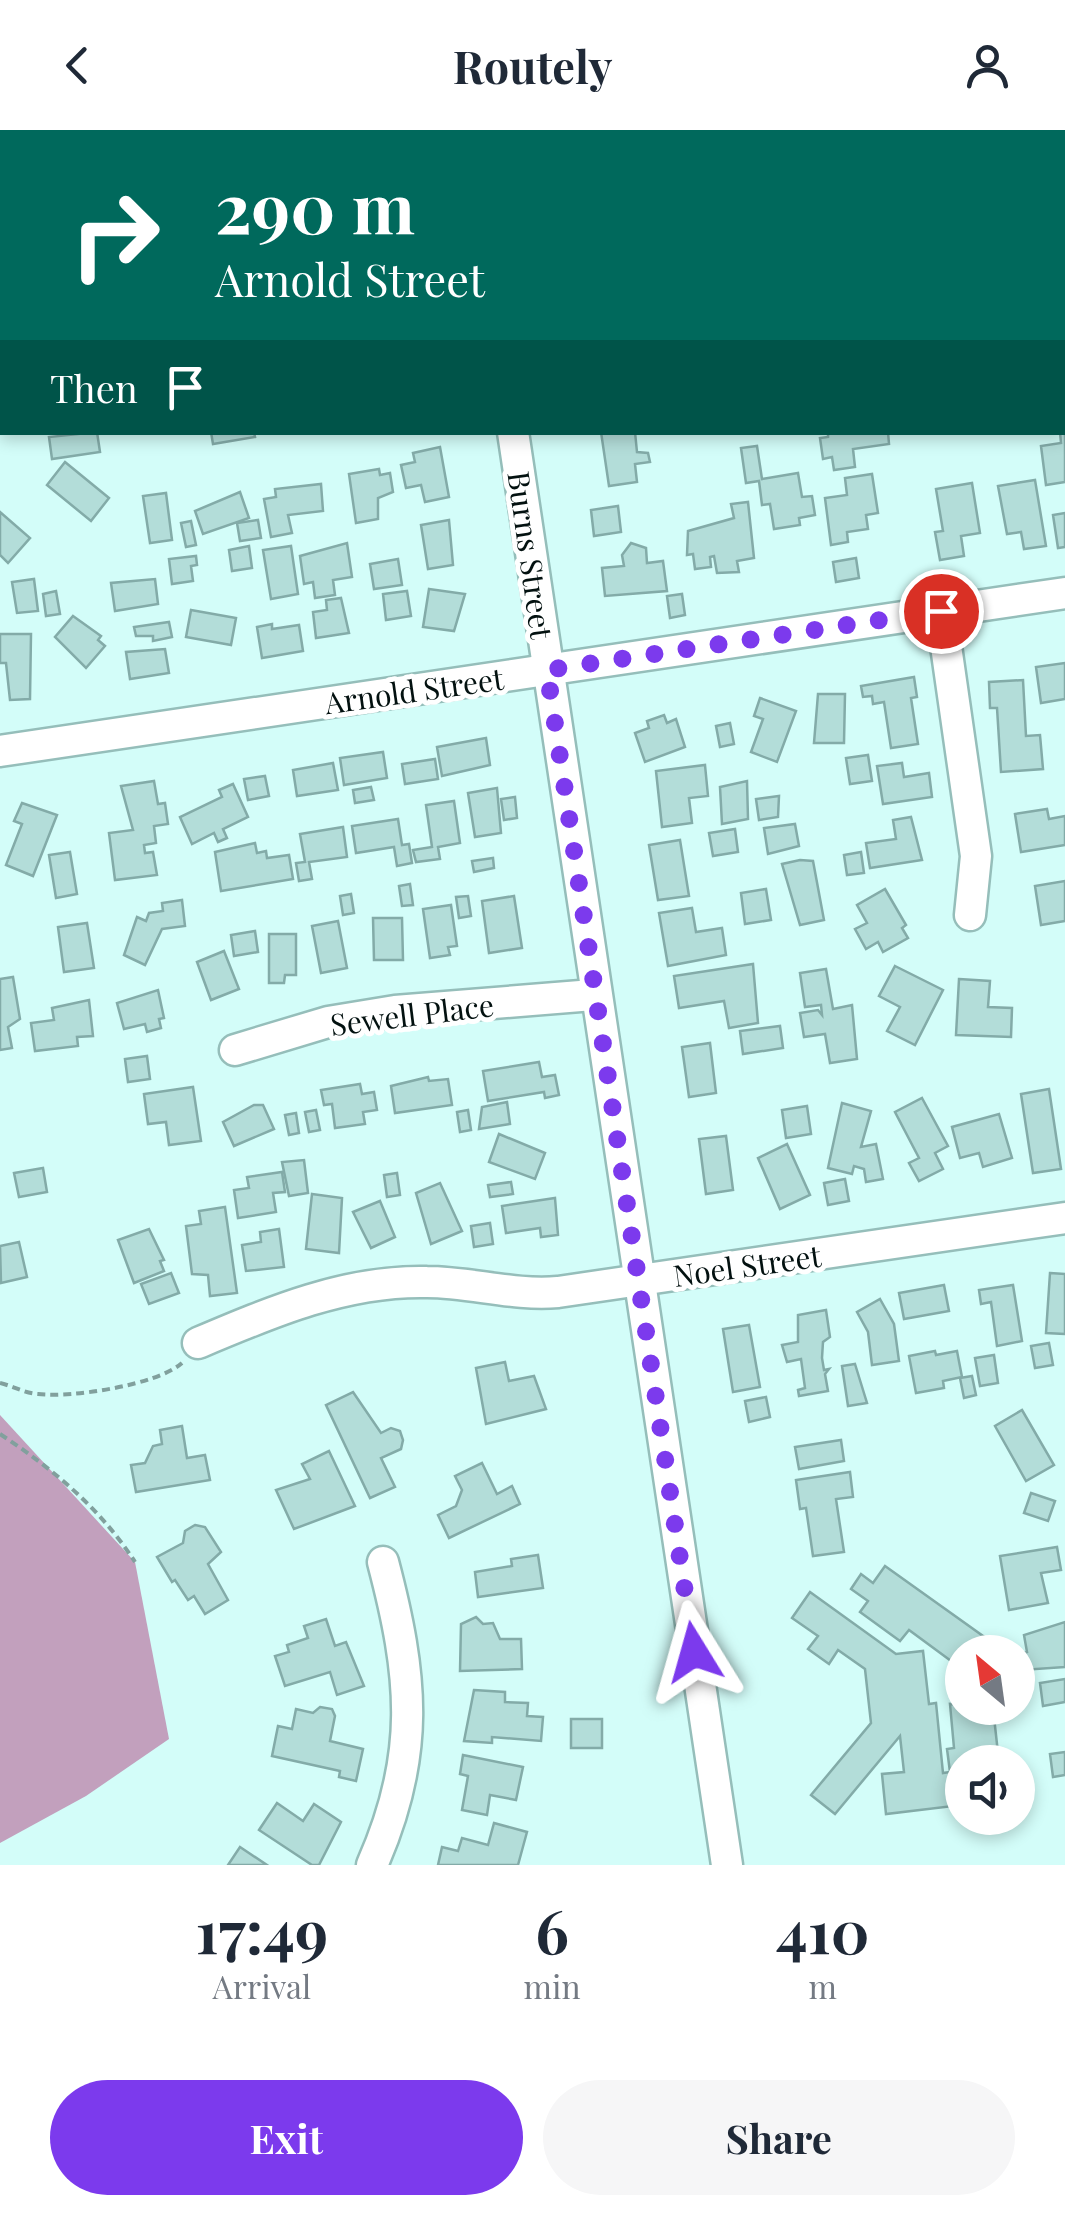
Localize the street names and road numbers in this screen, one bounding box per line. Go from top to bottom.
street label: Burns Street [499,469,563,642]
street label: Arnold Street [321,658,506,722]
street label: Sewell Place [328,984,496,1044]
street label: Noel Street [671,1235,824,1295]

